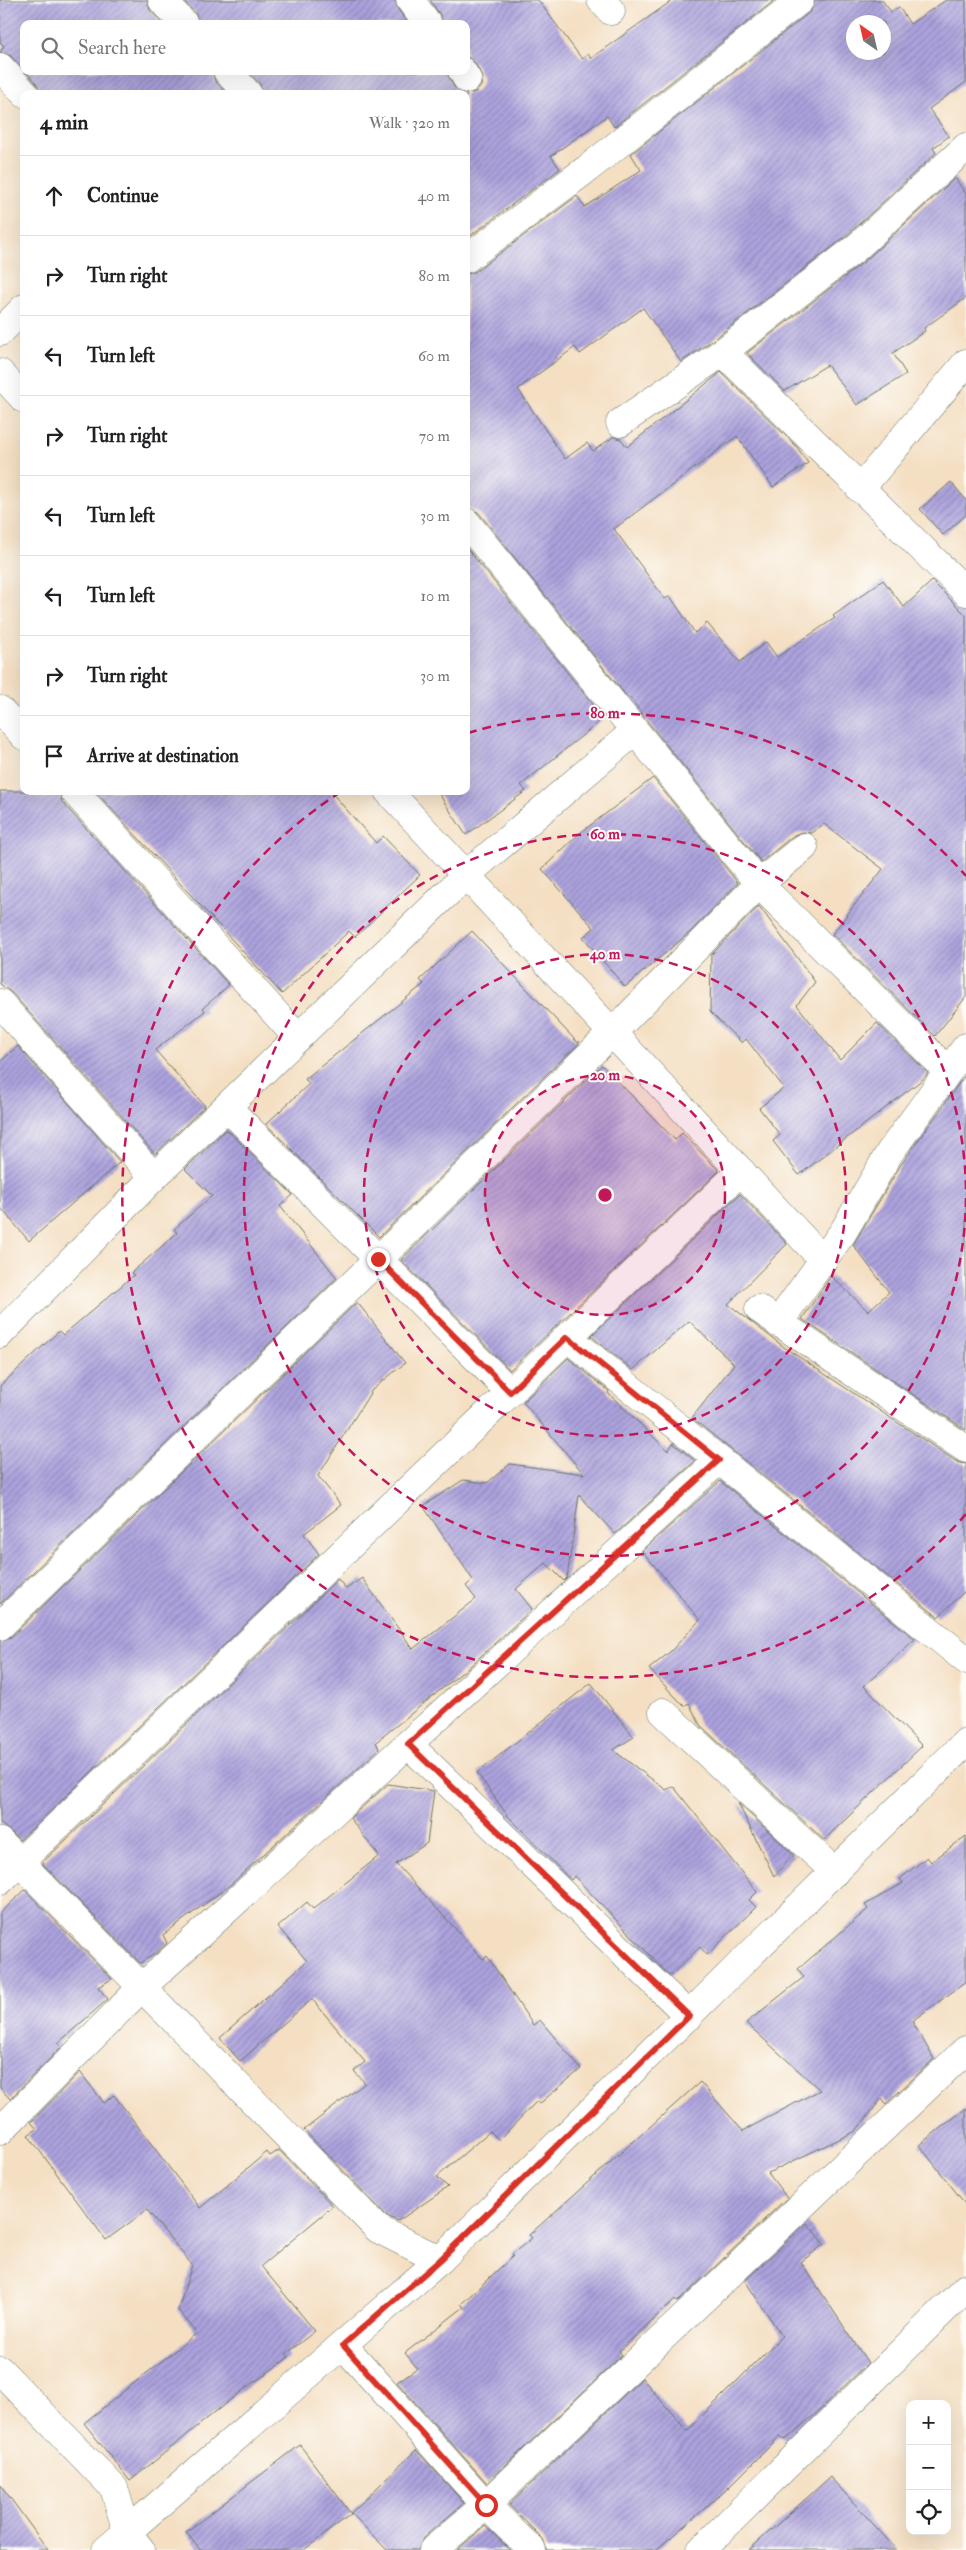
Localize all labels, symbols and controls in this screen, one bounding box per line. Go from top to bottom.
north arrow [846,15,891,60]
search box [20,20,470,75]
icon: search [38,34,66,62]
text: Search here [78,36,166,60]
text: 4 min [40,109,88,136]
text: Walk · 320 m [369,113,450,133]
icon: ahead [40,182,68,210]
text: Continue [87,184,158,208]
text: 40 m [417,186,450,206]
icon: right [40,262,68,290]
text: Turn right [87,264,167,288]
text: 80 m [419,266,450,286]
icon: left [40,342,68,370]
text: Turn left [87,344,155,368]
text: 60 m [418,346,450,366]
icon: right [40,422,68,450]
text: Turn right [87,424,167,448]
text: 70 m [419,426,450,446]
icon: left [40,502,68,530]
text: Turn left [87,504,155,528]
text: 30 m [420,506,450,526]
icon: left [40,582,68,610]
text: Turn left [87,584,155,608]
text: 10 m [420,586,450,606]
icon: right [40,662,68,690]
text: Turn right [87,664,167,688]
text: 30 m [420,666,450,686]
text: 80 m [590,704,620,723]
icon: arrive [40,742,68,770]
text: Arrive at destination [87,744,239,768]
text: 60 m [590,825,620,844]
text: 40 m [589,945,621,964]
text: 20 m [590,1066,620,1085]
centre of rings [596,1186,614,1204]
route end [367,1248,390,1271]
map controls [906,2400,951,2535]
button: + [906,2400,951,2445]
button: − [906,2445,951,2490]
button: locate [906,2490,951,2535]
route start [475,2494,498,2517]

